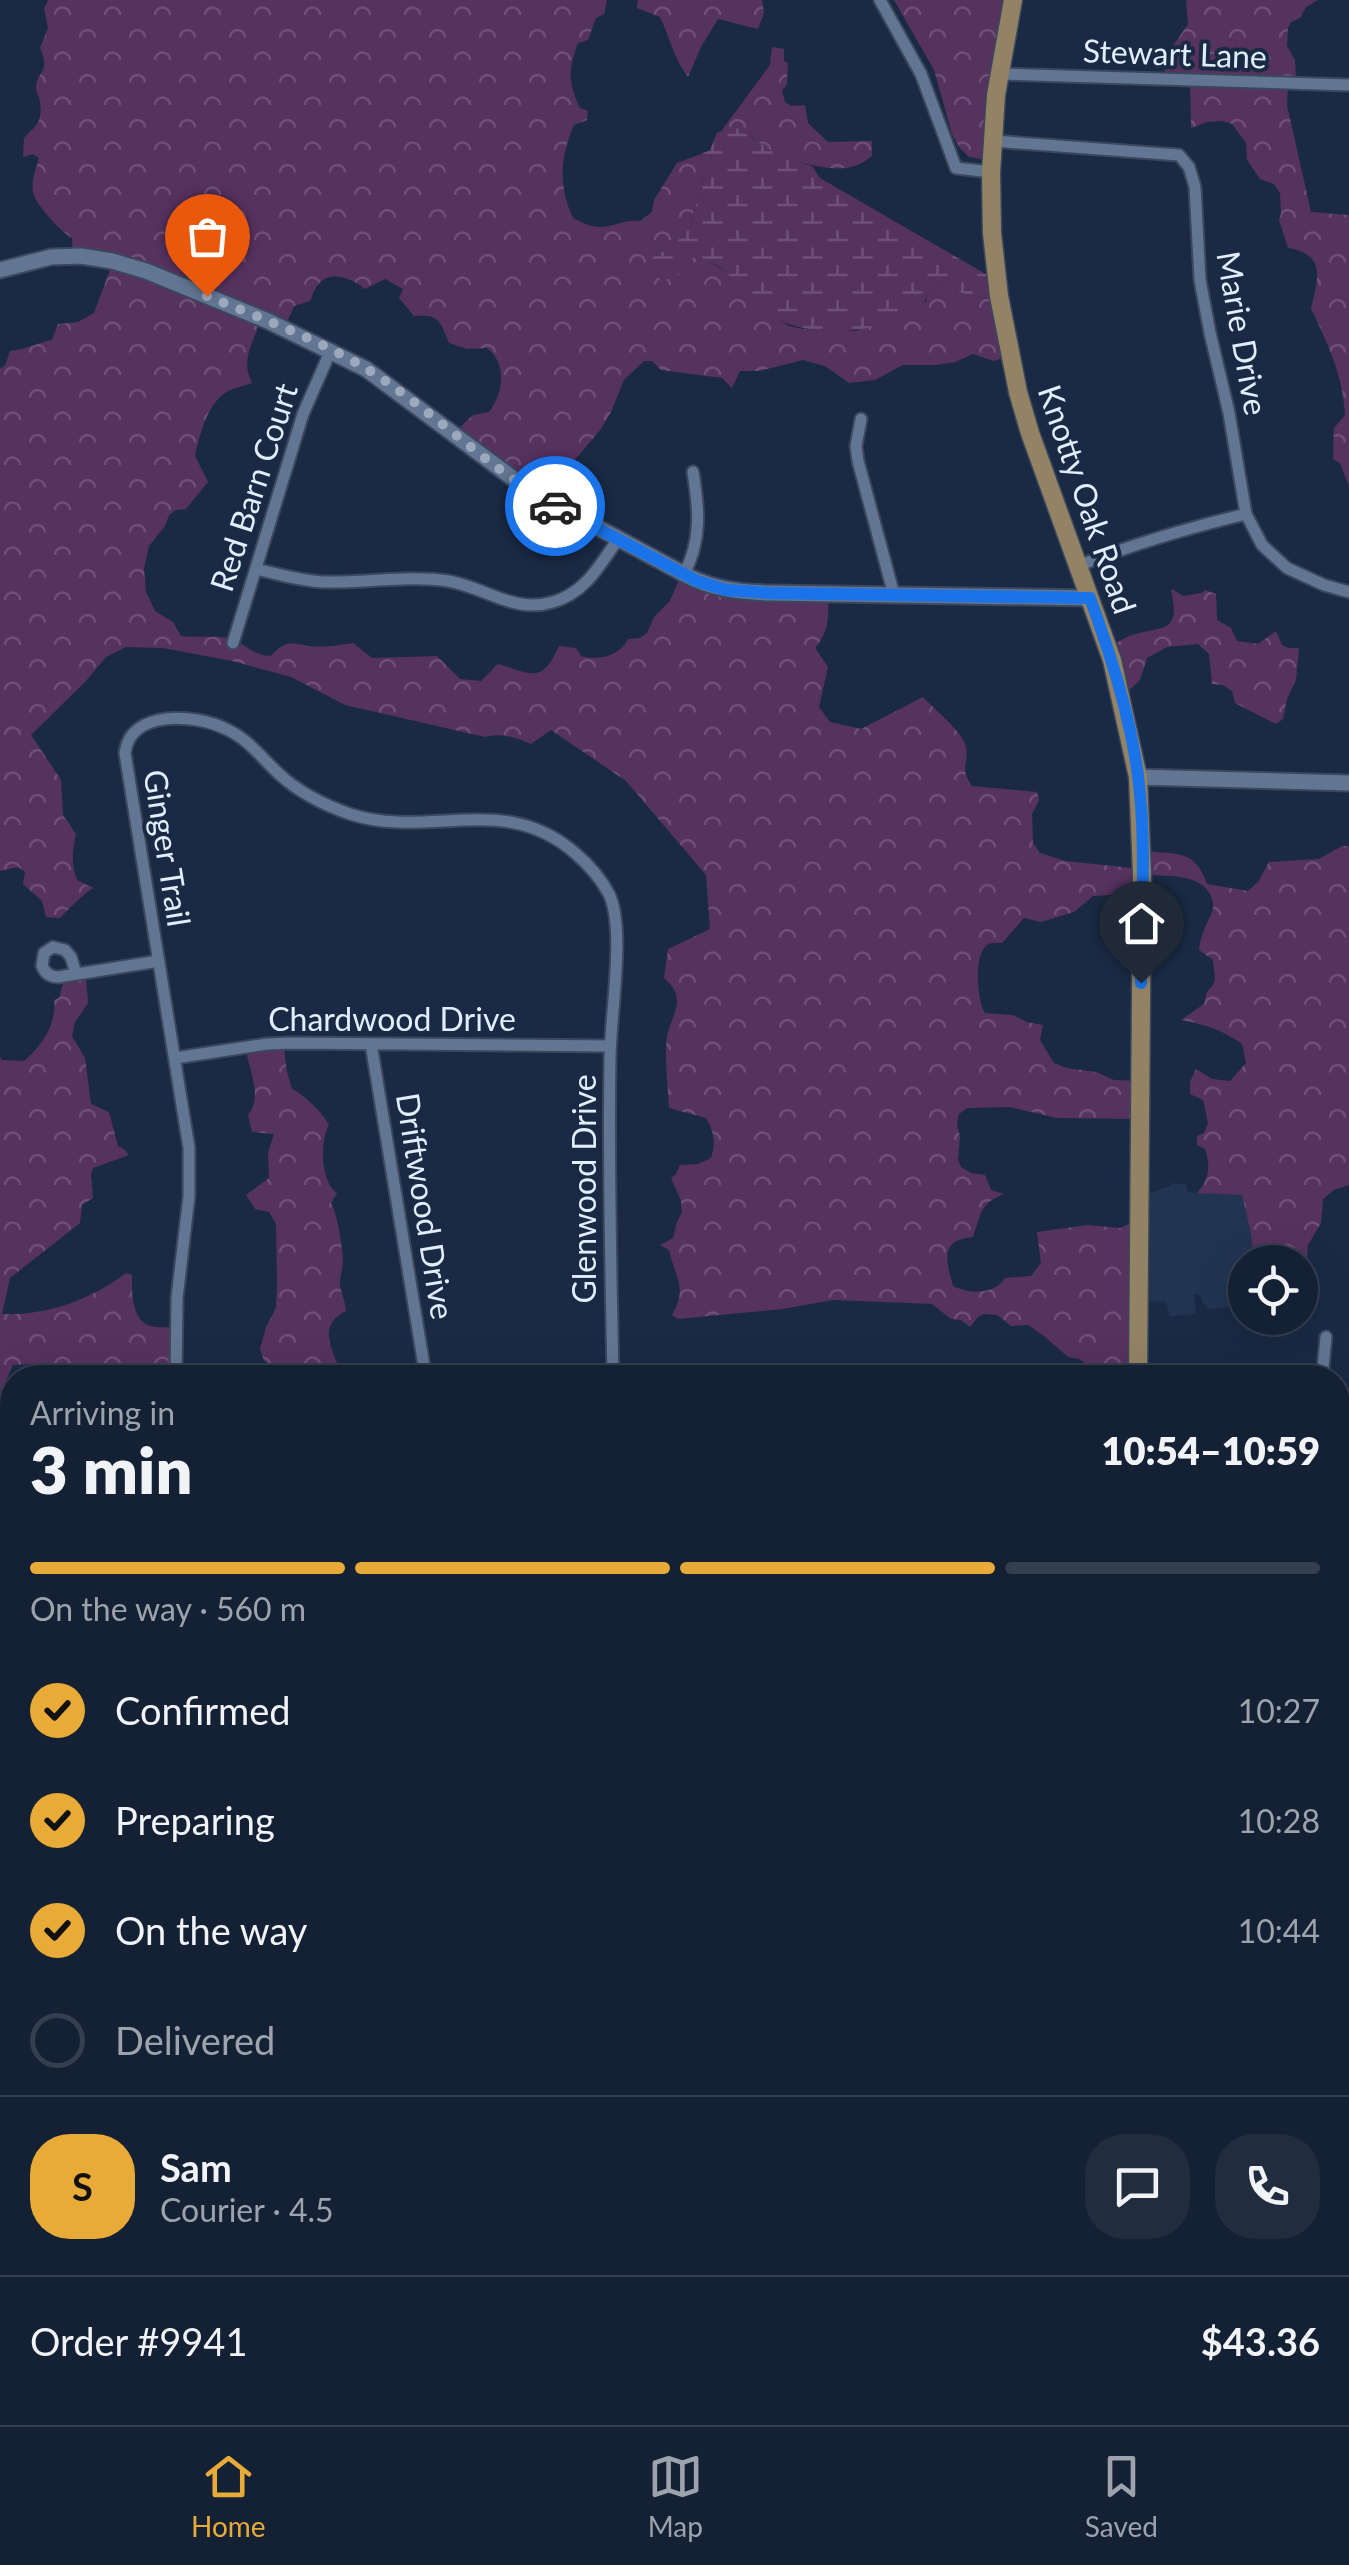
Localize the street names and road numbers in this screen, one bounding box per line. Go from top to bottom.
street label: Stewart Lane [1082,30,1268,76]
street label: Marie Drive [1209,248,1277,418]
street label: Red Barn Court [201,378,305,596]
street label: Knotty Oak Road [1031,380,1145,618]
street label: Ginger Trail [136,767,200,929]
street label: Chardwood Drive [268,999,516,1038]
street label: Glenwood Drive [564,1074,603,1304]
street label: Driftwood Drive [389,1090,463,1322]

